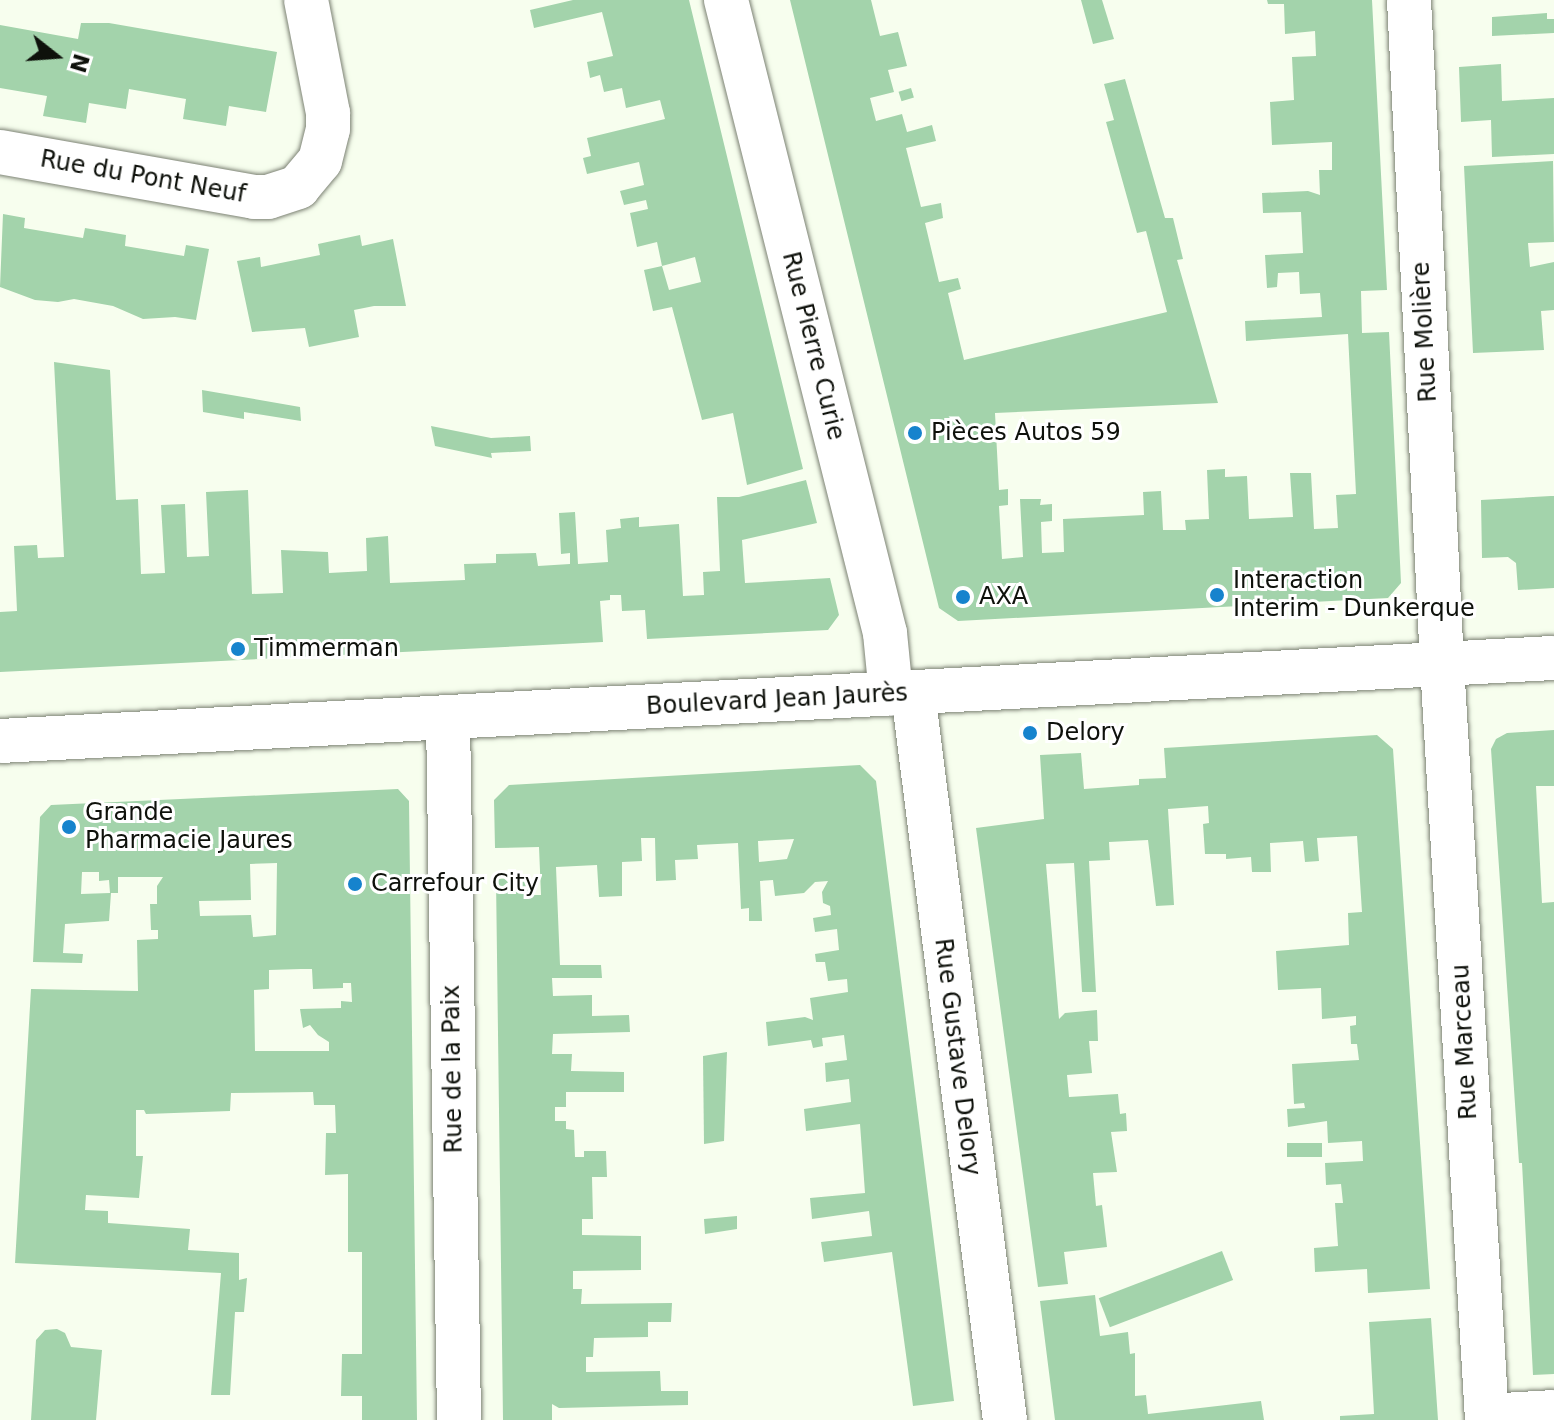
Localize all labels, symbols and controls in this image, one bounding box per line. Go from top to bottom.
north arrow [16,16,96,96]
text: N [65,51,94,76]
street label: Rue du Pont Neuf [38,145,248,209]
street label: Rue Pierre Curie [776,249,850,443]
street label: Rue Molière [1407,261,1443,403]
place label: Pièces Autos 59 [931,419,1121,447]
marker: Pièces Autos 59 [906,424,924,442]
place label: Interaction Interim - Dunkerque [1233,567,1475,623]
place label: AXA [979,583,1028,611]
marker: Interaction Interim - Dunkerque [1208,586,1226,604]
marker: AXA [954,588,972,606]
place label: Timmerman [254,635,399,663]
marker: Timmerman [229,640,247,658]
street label: Boulevard Jean Jaurès [645,679,909,721]
place label: Delory [1046,719,1125,747]
marker: Delory [1021,724,1039,742]
place label: Grande Pharmacie Jaures [85,799,293,855]
marker: Grande Pharmacie Jaures [60,818,78,836]
place label: Carrefour City [371,870,539,898]
marker: Carrefour City [346,875,364,893]
street label: Rue Gustave Delory [928,937,986,1177]
street label: Rue Marceau [1447,963,1483,1121]
street label: Rue de la Paix [437,984,469,1154]

